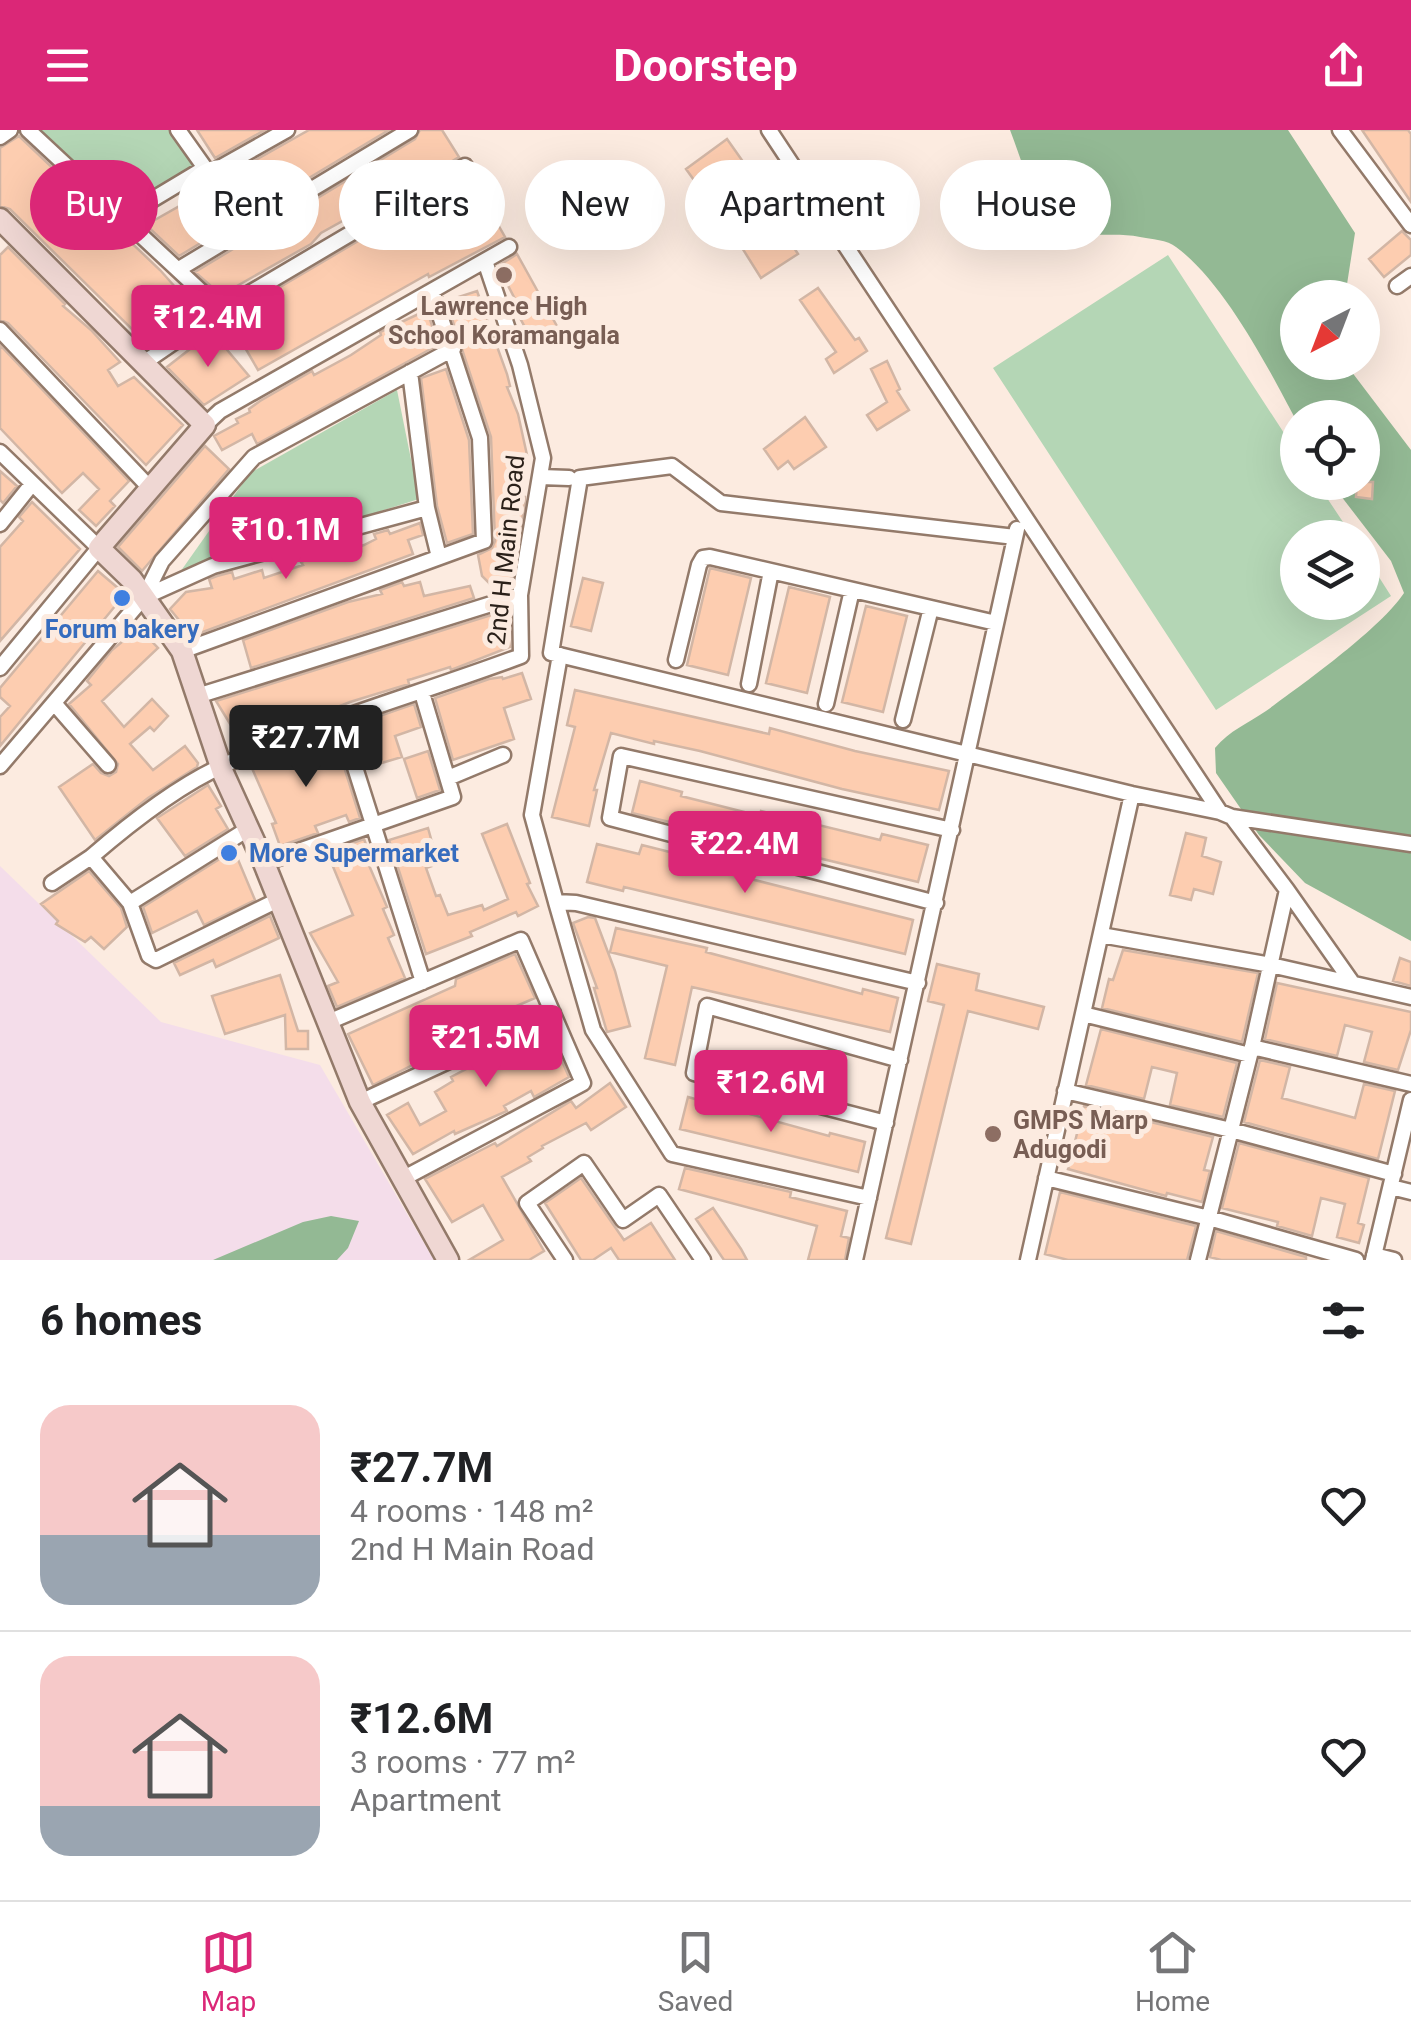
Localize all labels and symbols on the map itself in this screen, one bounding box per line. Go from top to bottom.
marker: Lawrence High School Koramangala [493,264,515,286]
north arrow [1280,280,1380,380]
pin: ₹12.4M [127,285,289,370]
place label: Lawrence High School Koramangala [388,292,620,350]
street label: 2nd H Main Road [482,453,530,647]
pin: ₹10.1M [205,497,367,582]
marker: Forum bakery [111,587,133,609]
place label: Forum bakery [45,615,200,644]
pin: ₹27.7M [225,705,387,790]
pin: ₹22.4M [664,811,826,896]
place label: More Supermarket [249,839,459,868]
marker: More Supermarket [218,842,240,864]
pin: ₹21.5M [405,1005,567,1090]
pin: ₹12.6M [690,1050,852,1135]
place label: GMPS Marp Adugodi [1013,1106,1148,1164]
marker: GMPS Marp Adugodi [982,1123,1004,1145]

